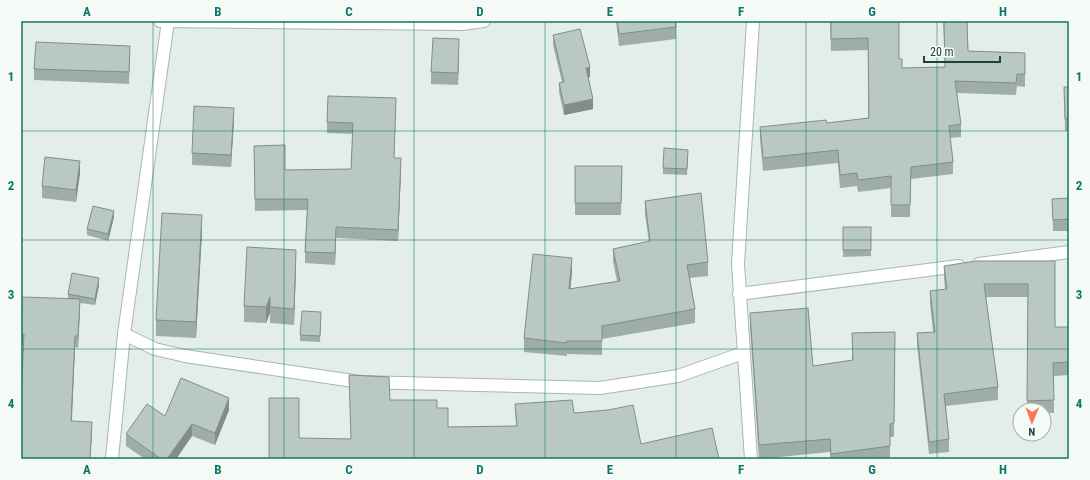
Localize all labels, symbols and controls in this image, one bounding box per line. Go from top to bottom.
text: A [83,4,91,19]
text: B [214,4,222,19]
text: C [345,4,353,19]
text: D [476,4,484,19]
text: E [607,4,614,19]
text: F [738,4,744,19]
text: G [868,4,876,19]
text: H [999,4,1007,19]
scale bar [924,38,1000,64]
text: 20 m [930,45,954,59]
text: 1 [8,69,14,84]
text: 1 [1076,69,1082,84]
text: 2 [8,178,15,193]
text: 2 [1076,178,1083,193]
text: 3 [8,287,14,302]
text: 3 [1076,287,1082,302]
text: 4 [8,396,15,411]
text: 4 [1076,396,1083,411]
north arrow [1012,402,1052,442]
text: N [1028,425,1035,438]
text: A [83,462,91,477]
text: B [214,462,222,477]
text: C [345,462,353,477]
text: D [476,462,484,477]
text: E [607,462,614,477]
text: F [738,462,744,477]
text: G [868,462,876,477]
text: H [999,462,1007,477]

